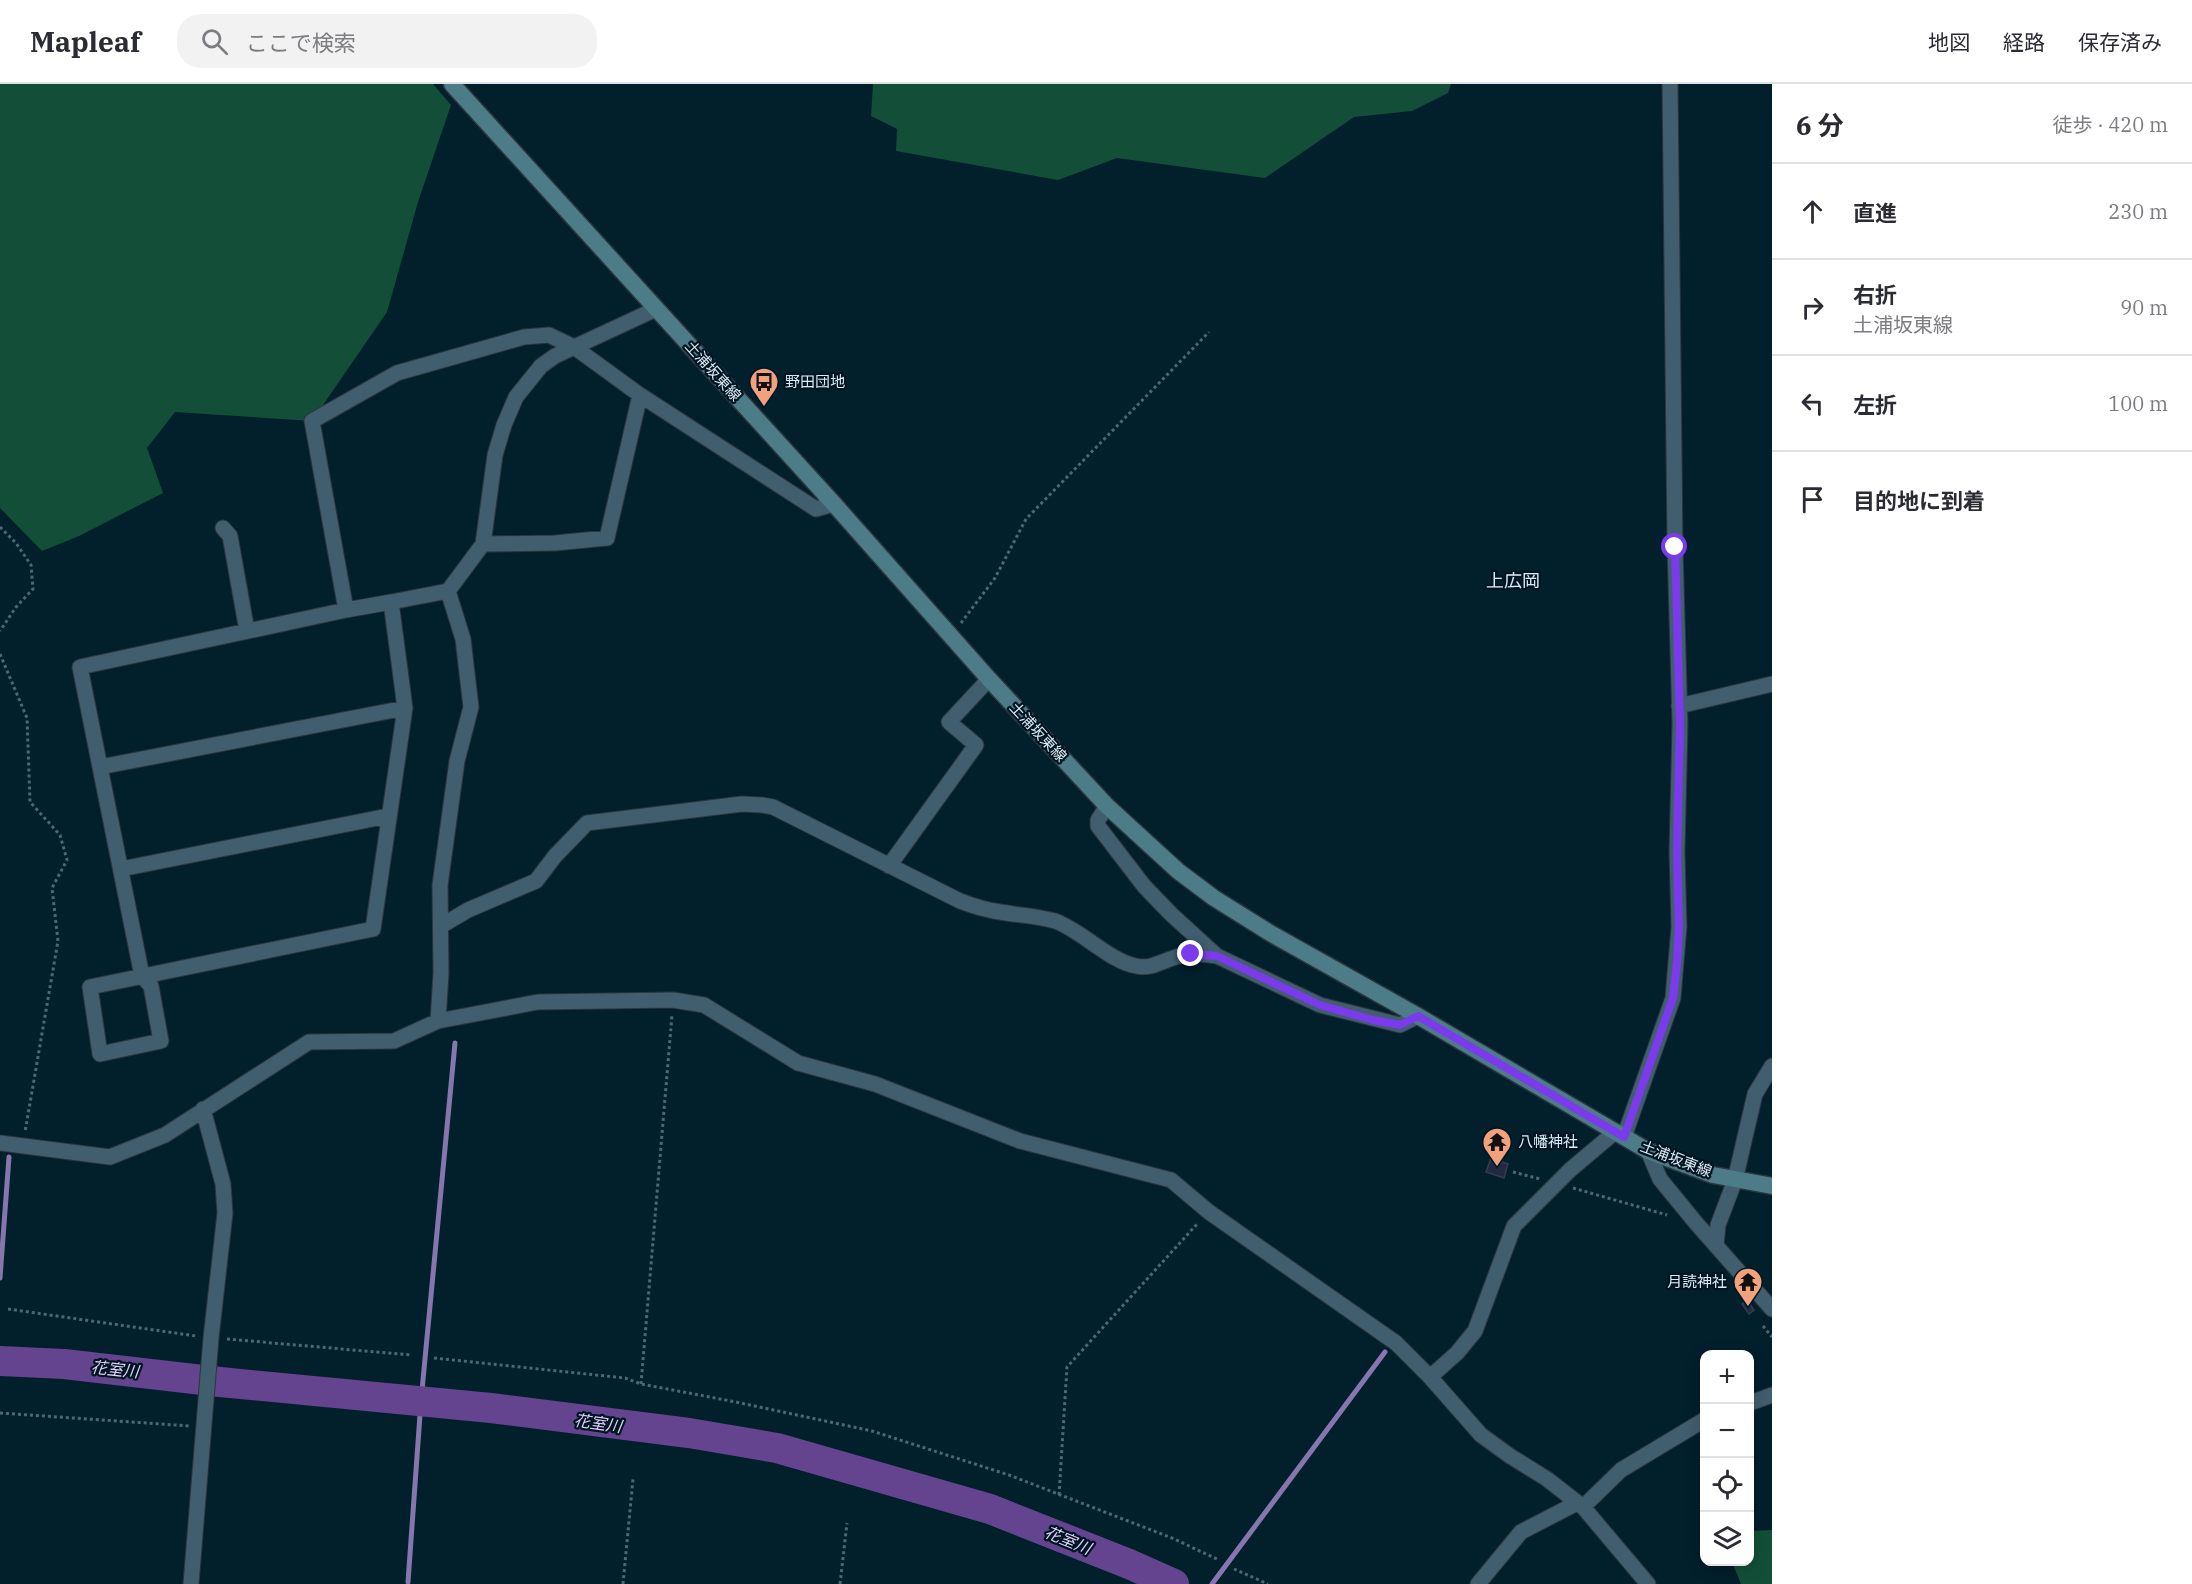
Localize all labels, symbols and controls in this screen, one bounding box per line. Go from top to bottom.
search box [177,14,597,68]
text: Mapleaf [30,23,141,60]
icon: search [198,25,231,58]
text: ここで検索 [246,28,356,57]
text: 地図 [1928,28,1970,56]
text: 経路 [2003,28,2045,56]
text: 保存済み [2078,28,2162,56]
text: 6 分 [1796,108,1844,142]
text: 徒歩 · 420 m [2053,111,2168,138]
icon: ahead [1796,195,1829,228]
text: 直進 [1853,198,1897,227]
text: 230 m [2108,198,2168,225]
text: 右折 [1853,280,1897,309]
icon: right [1796,291,1829,324]
text: 90 m [2120,294,2168,321]
text: 土浦坂東線 [1853,311,1953,338]
street label: 土浦坂東線 [681,336,746,405]
bus stop icon: 野田団地 [748,366,780,408]
place label: 野田団地 [785,372,845,391]
icon: left [1796,387,1829,420]
text: 左折 [1853,390,1897,419]
text: 100 m [2108,390,2168,417]
icon: arrive [1796,483,1829,516]
text: 目的地に到着 [1853,486,1985,515]
route start [1661,533,1687,559]
district label: 上広岡 [1486,569,1540,592]
street label: 土浦坂東線 [1006,698,1071,766]
route end [1177,940,1203,966]
temple icon: 八幡神社 [1481,1126,1513,1168]
place label: 八幡神社 [1518,1132,1578,1151]
street label: 土浦坂東線 [1638,1136,1715,1181]
temple icon: 月読神社 [1732,1266,1764,1308]
place label: 月読神社 [1667,1272,1727,1291]
map controls [1700,1350,1754,1566]
button: + [1700,1350,1754,1404]
water label: 花室川 [90,1357,142,1382]
button: − [1700,1404,1754,1458]
water label: 花室川 [573,1410,625,1437]
button: locate [1700,1458,1754,1512]
button: layers [1700,1512,1754,1566]
water label: 花室川 [1042,1522,1096,1559]

